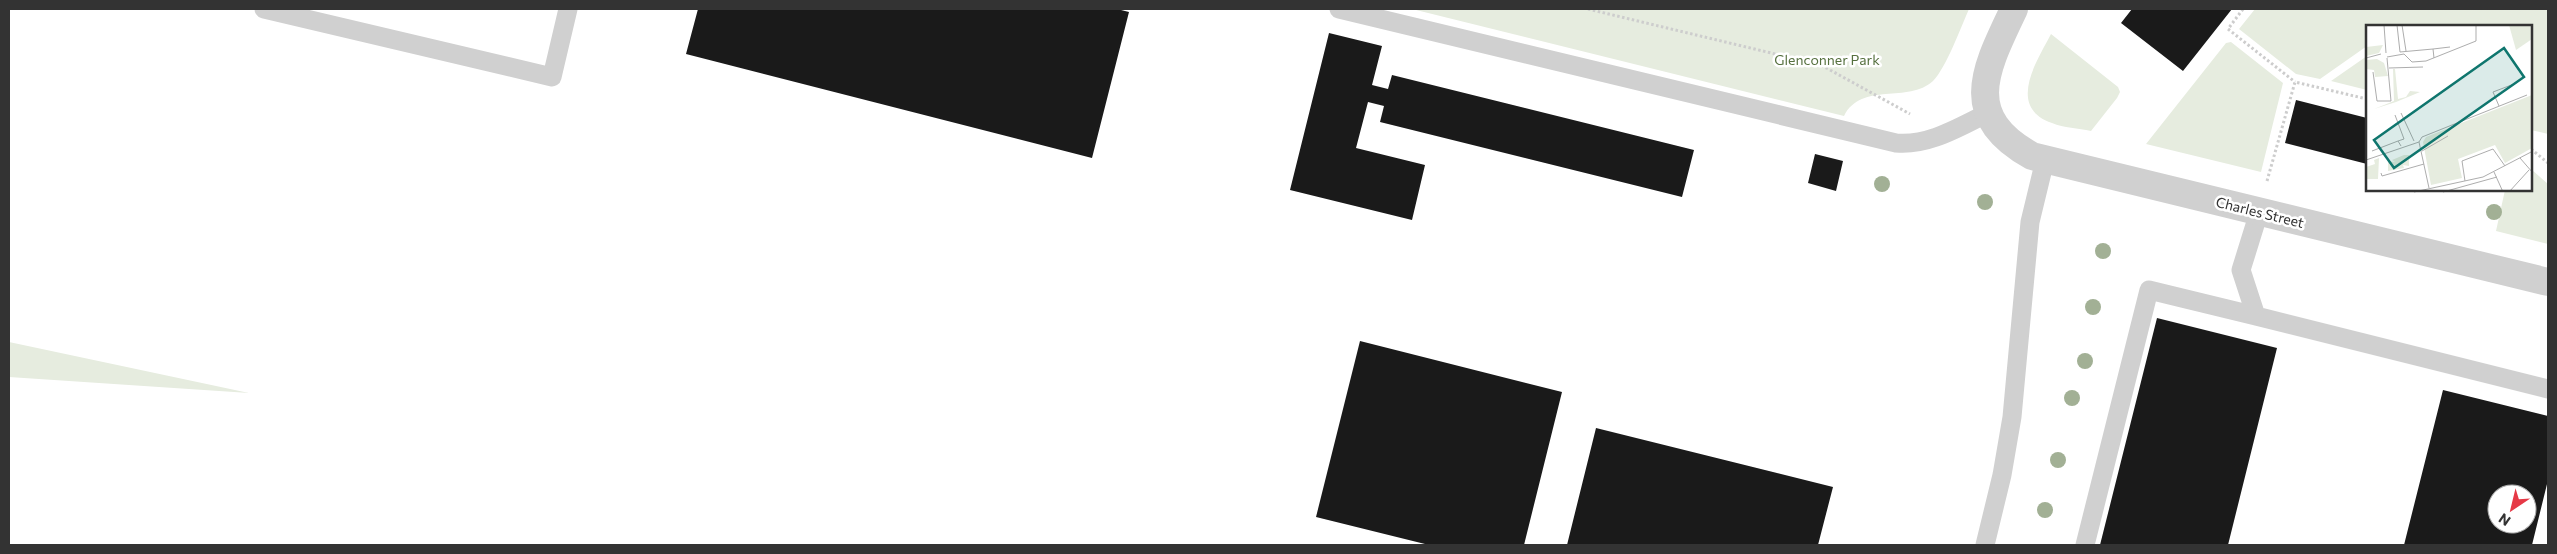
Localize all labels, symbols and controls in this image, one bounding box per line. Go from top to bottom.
inset map [2366,25,2532,191]
park label: Glenconner Park [1774,51,1880,68]
street label: Charles Street [2214,193,2306,231]
north arrow [2487,484,2537,534]
text: N [2495,510,2513,530]

